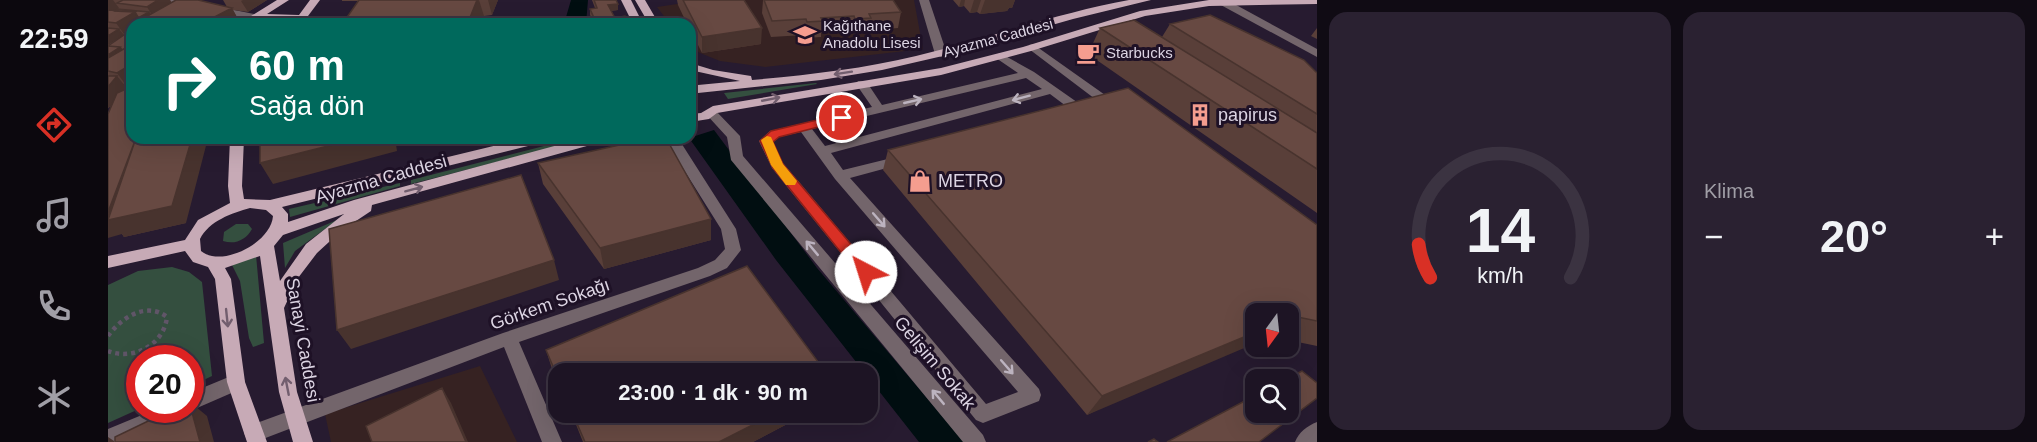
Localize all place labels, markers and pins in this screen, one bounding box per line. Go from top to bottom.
place label: Kağıthane Anadolu Lisesi [823,17,921,51]
school or university icon: Kağıthane Anadolu Lisesi [792,22,818,48]
cafe icon: Starbucks [1075,40,1101,66]
place label: Starbucks [1106,44,1173,61]
pin [816,92,867,143]
building icon: papirus [1187,102,1213,128]
place label: papirus [1218,105,1277,125]
shop icon: METRO [907,168,933,194]
place label: METRO [938,171,1003,191]

